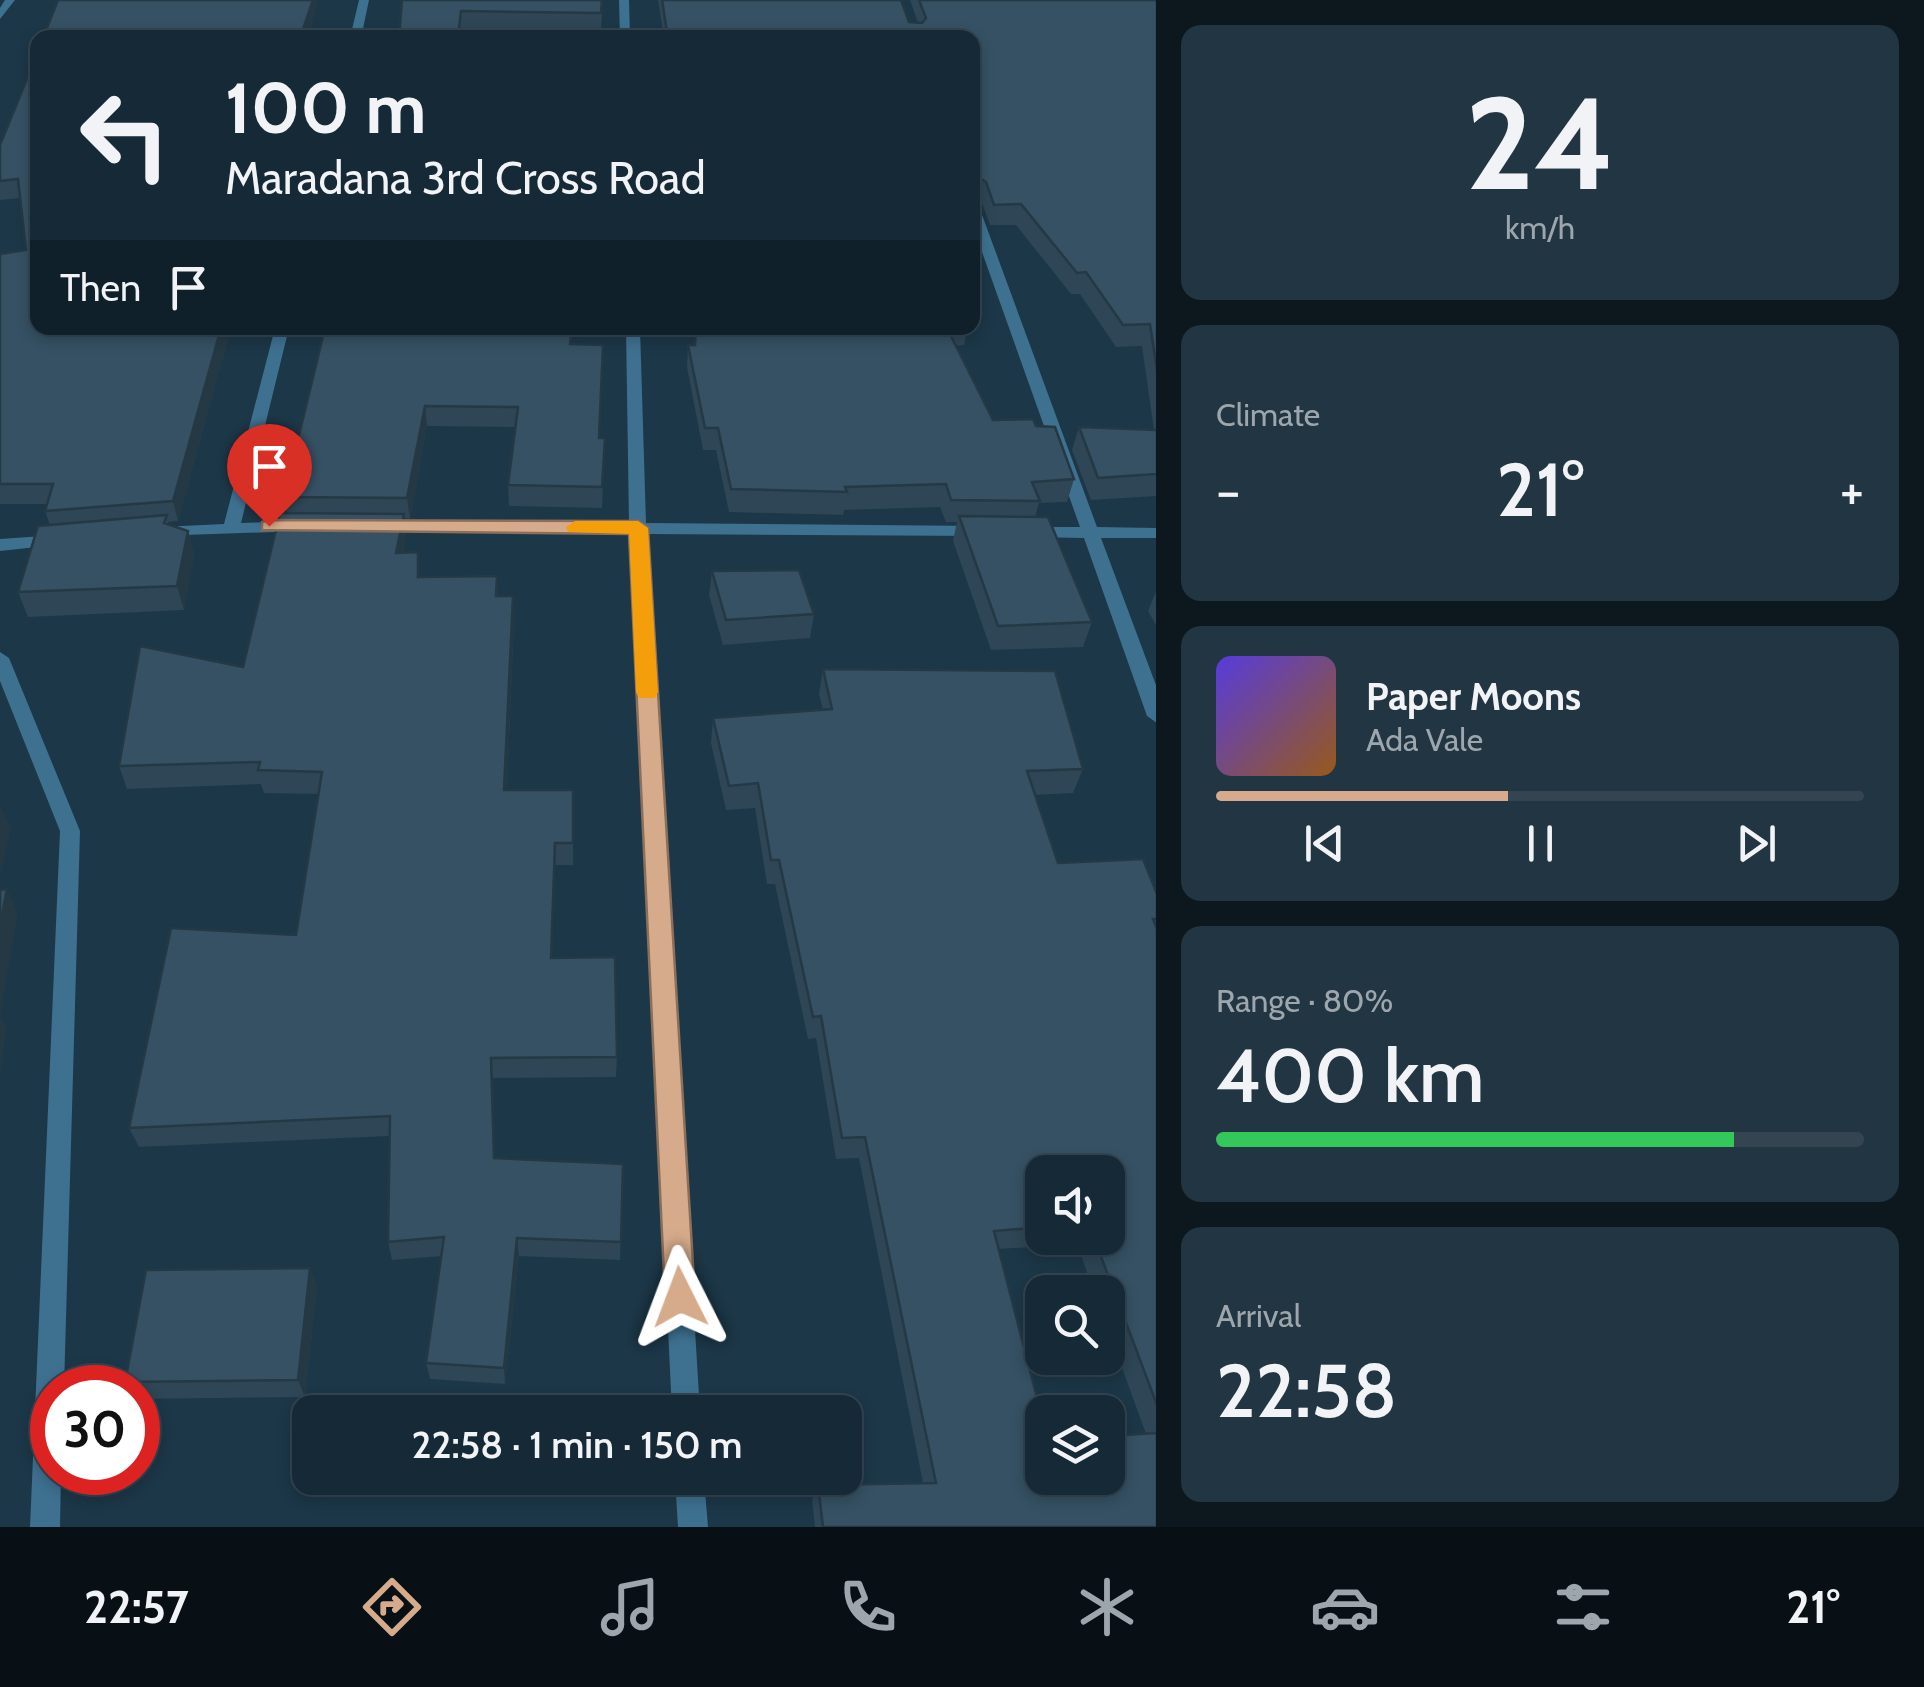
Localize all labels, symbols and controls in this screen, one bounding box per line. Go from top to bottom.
text: 24 [1465,64,1615,222]
text: 100 m [225,65,426,151]
icon: left [60,70,190,200]
text: Maradana 3rd Cross Road [225,151,706,205]
text: km/h [1505,208,1575,247]
icon: arrive [161,260,216,315]
text: Then [60,264,141,311]
text: Climate [1216,395,1320,434]
pin [227,424,312,527]
icon: arrive [242,439,297,494]
text: 21° [1496,444,1584,535]
text: − [1216,457,1240,524]
text: + [1840,457,1864,524]
text: Paper Moons [1366,673,1581,720]
text: Ada Vale [1366,720,1483,759]
icon: previous [1297,816,1352,871]
icon: pause [1513,816,1568,871]
icon: next [1729,816,1784,871]
text: Range · 80% [1216,981,1393,1020]
text: 400 km [1216,1030,1485,1121]
map controls [1025,1155,1125,1495]
button: sound [1025,1155,1125,1255]
position arrow [628,1245,732,1349]
button: search [1025,1275,1125,1375]
text: Arrival [1216,1296,1301,1335]
text: 22:58 [1216,1345,1397,1436]
speed limit sign: 30 [30,1365,160,1495]
button: layers [1025,1395,1125,1495]
text: 22:58 · 1 min · 150 m [412,1421,742,1468]
icon: directions [357,1572,427,1642]
icon: music [595,1572,665,1642]
icon: phone [833,1572,903,1642]
icon: climate [1072,1572,1142,1642]
icon: car [1310,1572,1380,1642]
icon: filters [1548,1572,1618,1642]
text: 22:57 [84,1580,189,1634]
text: 21° [1786,1580,1840,1634]

